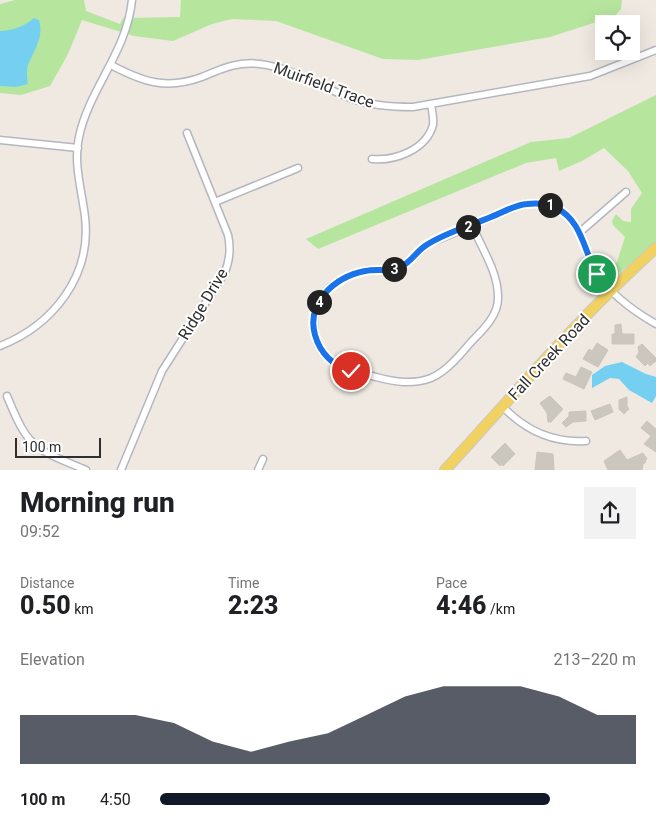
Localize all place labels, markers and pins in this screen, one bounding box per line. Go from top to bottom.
pin: 1 [538,192,562,218]
pin: 2 [456,214,480,240]
pin [576,253,618,295]
pin: 3 [382,256,406,282]
pin: 4 [306,290,332,314]
pin [330,350,372,392]

